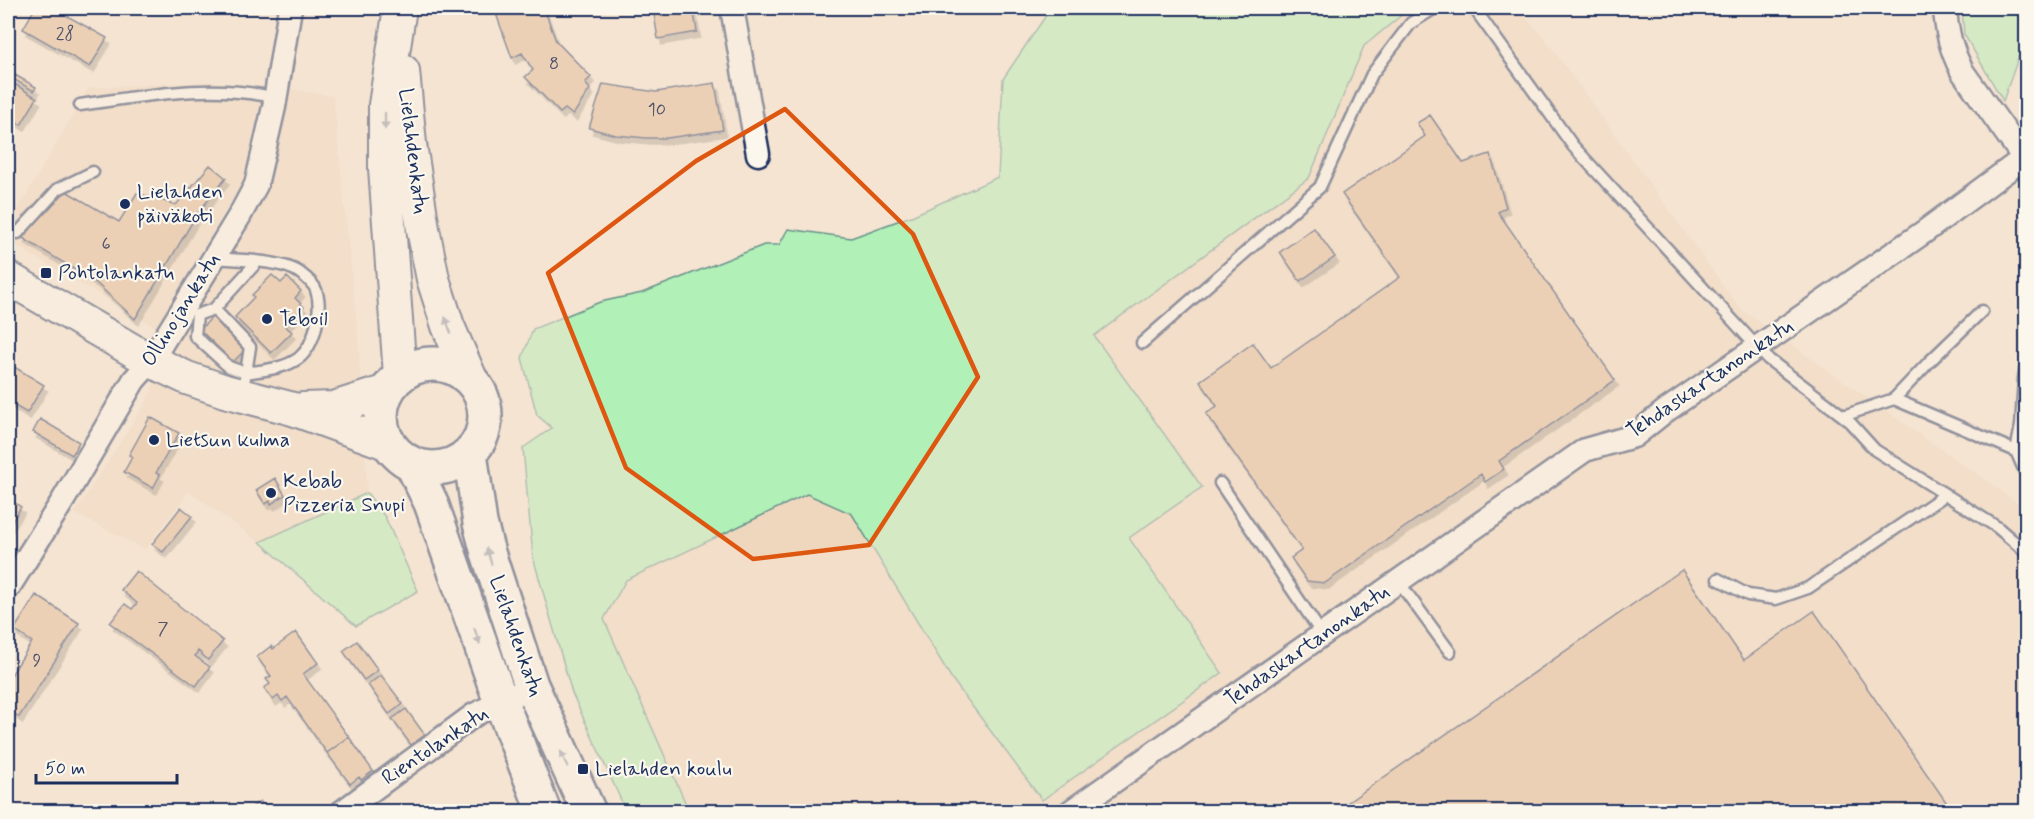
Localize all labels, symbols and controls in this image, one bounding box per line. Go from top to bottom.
house number: 28 [56,22,74,46]
house number: 8 [549,52,559,76]
street label: Lielahdenkatu [391,87,435,215]
house number: 10 [648,98,666,122]
one-way arrow [380,112,390,131]
place label: Lielahden päiväkoti [137,178,223,230]
marker: Lielahden päiväkoti [118,197,132,211]
house number: 6 [101,232,111,256]
street label: Ollinojankatu [135,248,227,372]
place label: Pohtolankatu [58,259,174,287]
marker: Pohtolankatu [39,266,53,280]
place label: Teboil [279,305,328,333]
marker: Teboil [260,312,274,326]
street label: Tehdaskartanonkatu [1621,313,1799,445]
one-way arrow [443,316,453,334]
place label: Lietsun kulma [166,426,290,454]
marker: Lietsun kulma [147,433,161,447]
place label: Kebab Pizzeria Snupi [283,467,405,519]
marker: Kebab Pizzeria Snupi [264,486,278,500]
one-way arrow [484,547,493,565]
street label: Lielahdenkatu [482,572,550,700]
street label: Tehdaskartanonkatu [1219,578,1395,714]
house number: 7 [158,617,169,641]
one-way arrow [473,627,483,645]
house number: 9 [33,649,42,673]
street label: Rientolankatu [376,700,494,792]
scale bar [36,747,177,785]
one-way arrow [559,750,568,767]
place label: Lielahden koulu [595,755,732,783]
text: 50 m [45,757,85,781]
marker: Lielahden koulu [576,762,590,776]

